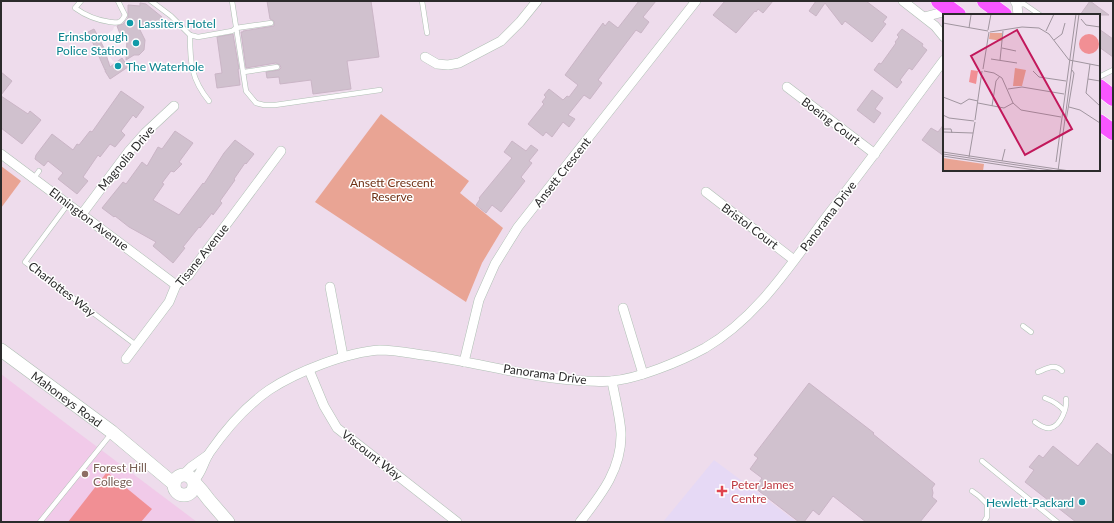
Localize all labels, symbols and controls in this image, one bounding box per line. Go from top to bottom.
inset map [943,14,1100,171]
place label: Lassiters Hotel [138,16,216,31]
marker: Lassiters Hotel [125,18,135,28]
place label: Erinsborough Police Station [56,29,128,58]
marker: Erinsborough Police Station [131,38,141,48]
place label: The Waterhole [126,59,204,74]
marker: The Waterhole [113,61,123,71]
street label: Boeing Court [799,94,864,148]
street label: Magnolia Drive [95,123,157,193]
street label: Ansett Crescent [530,134,594,210]
park label: Ansett Crescent Reserve [350,175,435,204]
street label: Panorama Drive [797,178,859,254]
street label: Elmington Avenue [46,184,132,254]
street label: Bristol Court [719,200,782,253]
street label: Tisane Avenue [172,221,232,289]
street label: Charlottes Way [25,258,99,320]
street label: Panorama Drive [502,361,588,387]
street label: Mahoneys Road [29,368,105,430]
street label: Viscount Way [339,427,406,484]
place label: Forest Hill College [93,460,147,489]
marker: Forest Hill College [80,469,90,479]
place label: Peter James Centre [731,477,794,506]
marker: Peter James Centre [716,485,728,497]
place label: Hewlett-Packard [986,495,1074,510]
marker: Hewlett-Packard [1077,497,1087,507]

